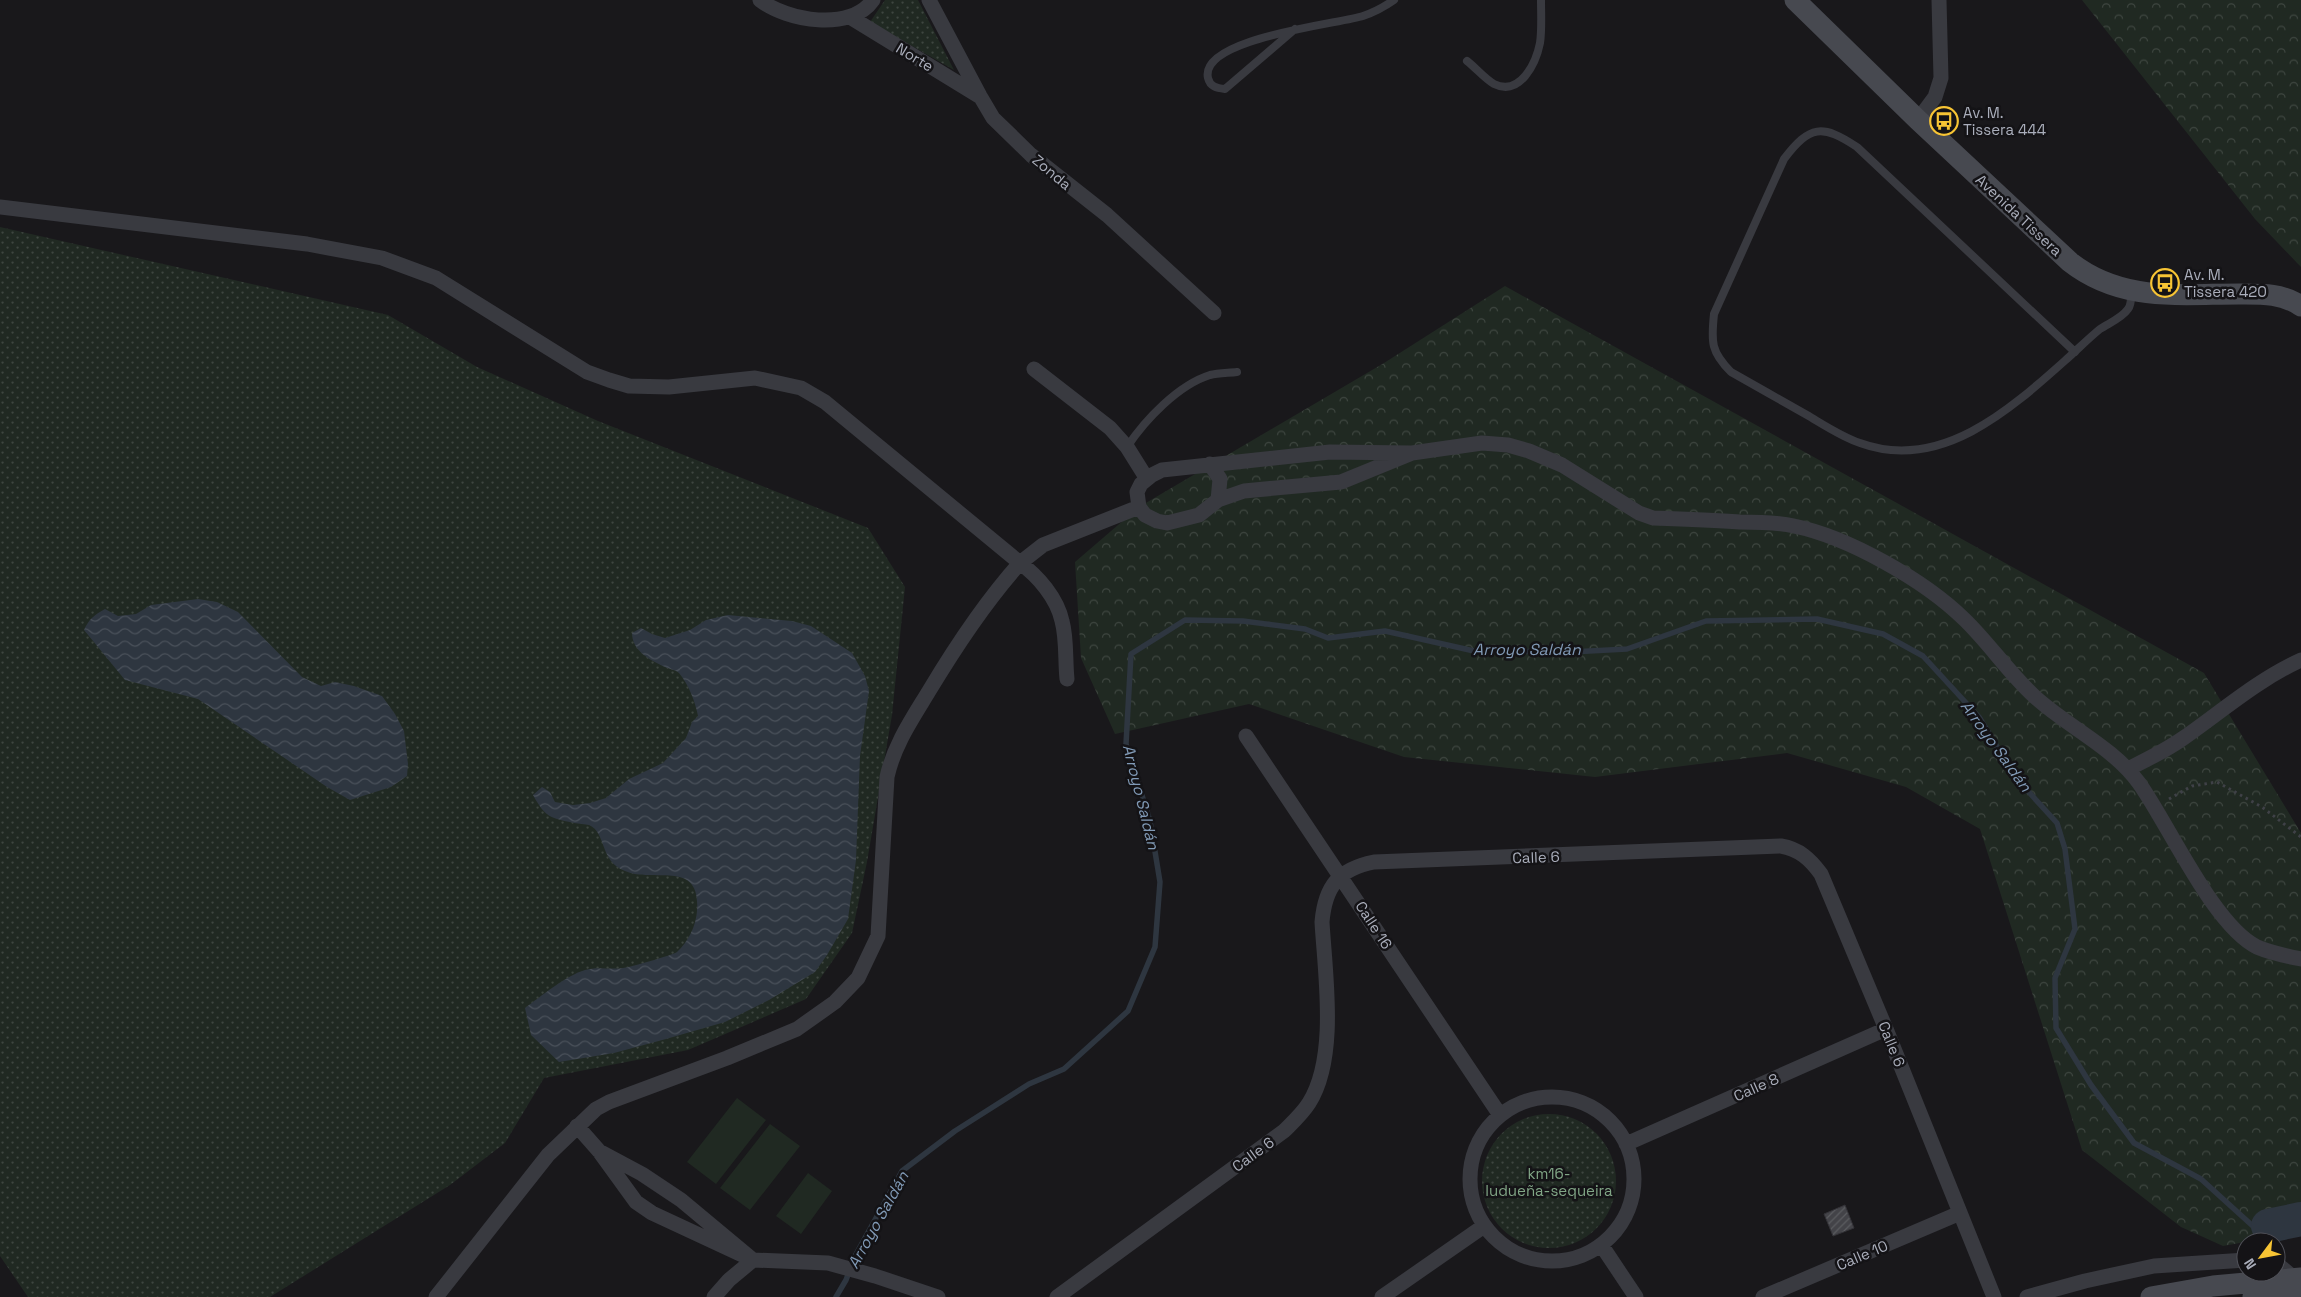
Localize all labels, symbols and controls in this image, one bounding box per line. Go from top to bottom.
street label: Norte [893,38,937,76]
place label: Av. M. Tissera 444 [1963,103,2046,139]
bus stop icon: Av. M. Tissera 444 [1929,106,1959,136]
street label: Zonda [1029,150,1076,194]
street label: Avenida Tissera [1972,170,2067,260]
place label: Av. M. Tissera 420 [2184,265,2267,301]
bus stop icon: Av. M. Tissera 420 [2150,268,2180,298]
water label: Arroyo Saldán [1473,639,1582,660]
water label: Arroyo Saldán [1956,696,2037,797]
water label: Arroyo Saldán [1118,742,1165,853]
street label: Calle 6 [1512,847,1560,867]
street label: Calle 16 [1351,897,1397,953]
street label: Calle 6 [1874,1018,1910,1070]
street label: Calle 8 [1730,1069,1782,1105]
street label: Calle 6 [1228,1132,1278,1176]
park label: km16- ludueña-sequeira [1485,1164,1613,1200]
water label: Arroyo Saldán [843,1167,914,1272]
north arrow [2236,1232,2286,1282]
street label: Calle 10 [1833,1236,1891,1274]
text: N [2240,1255,2260,1273]

